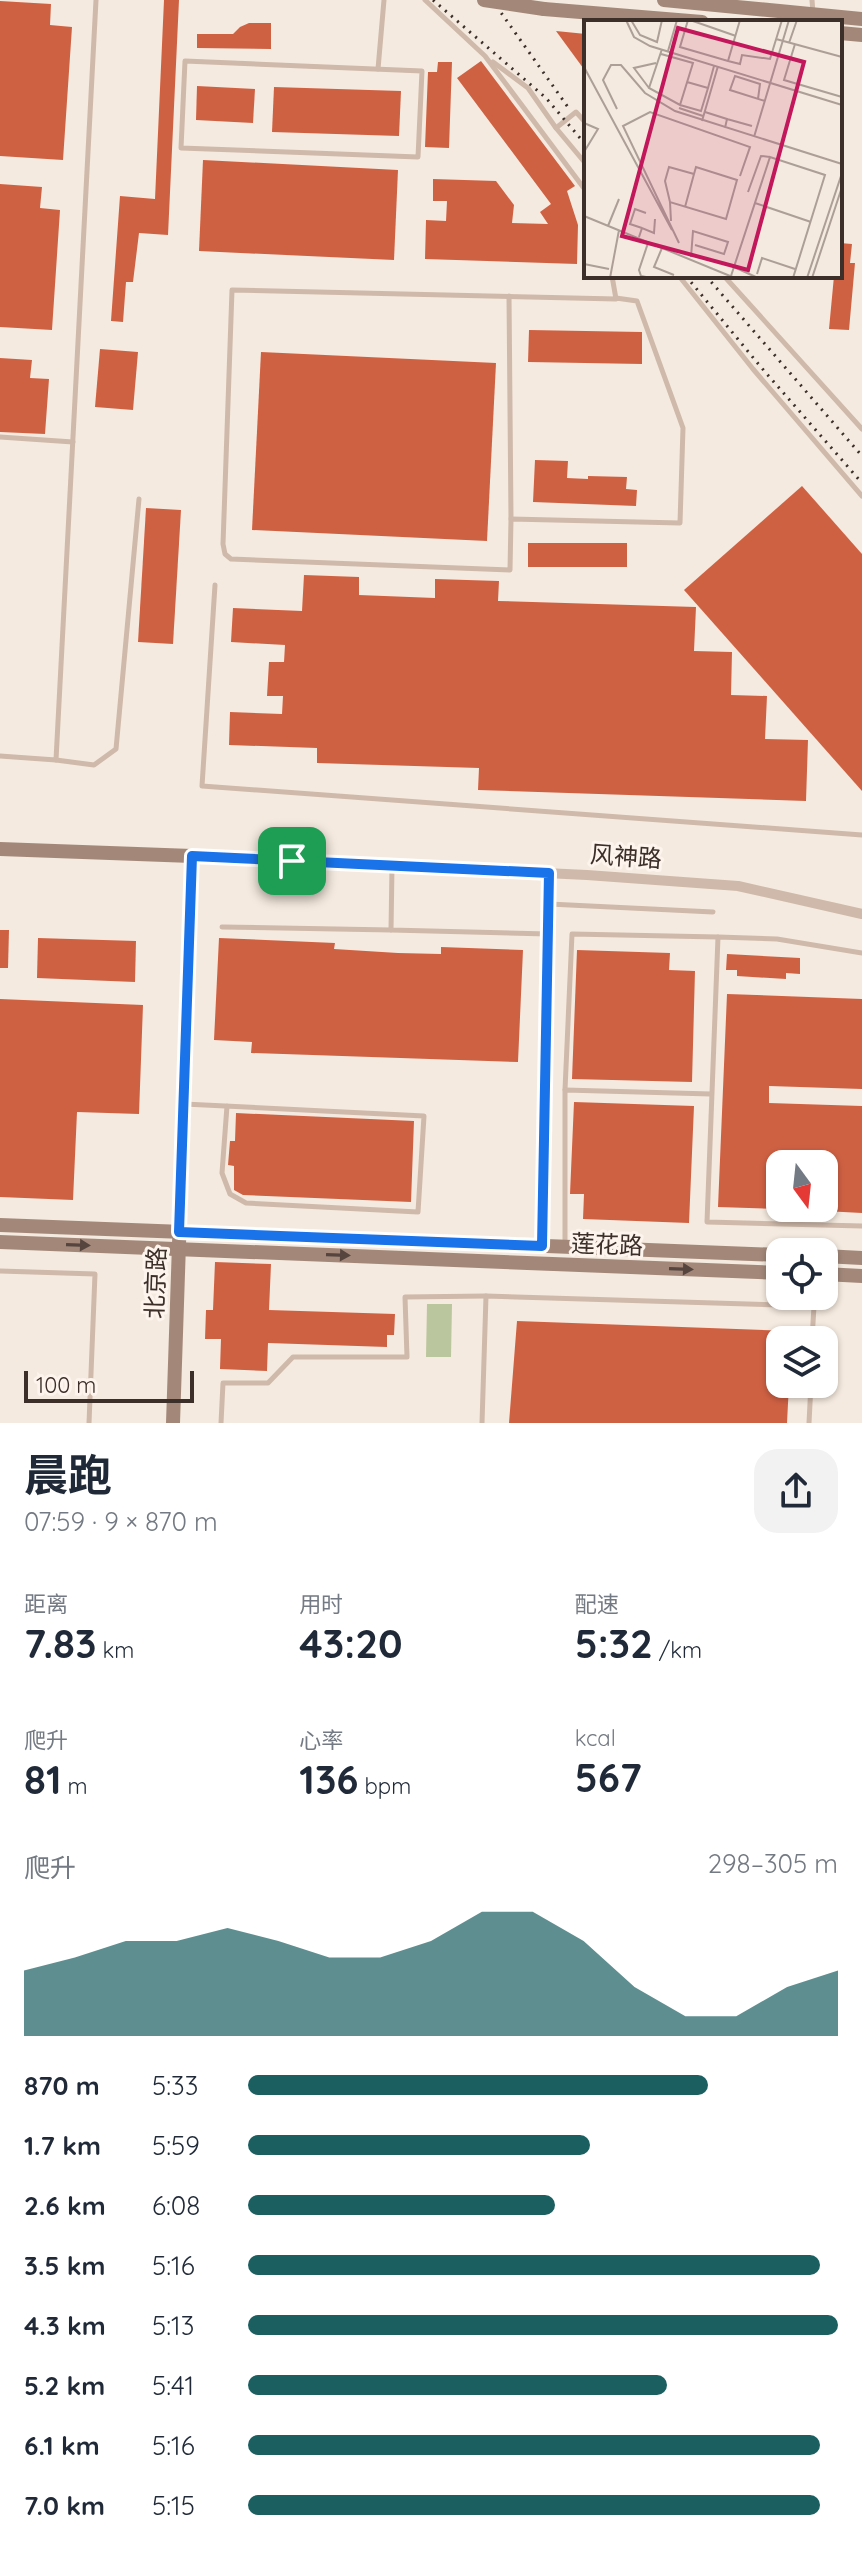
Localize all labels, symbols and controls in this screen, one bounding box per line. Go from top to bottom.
inset map [584,20,842,278]
pin [258,827,326,895]
icon: arrive [270,839,314,883]
street label: 风神路 [589,839,663,873]
north arrow [766,1150,838,1222]
map controls [766,1150,838,1398]
street label: 莲花路 [570,1228,644,1260]
one-way arrow [66,1238,91,1251]
button: locate [766,1238,838,1310]
street label: 北京路 [139,1246,171,1320]
one-way arrow [326,1248,351,1261]
one-way arrow [669,1262,695,1275]
button: layers [766,1326,838,1398]
scale bar [24,1367,194,1403]
text: 100 m [36,1371,96,1399]
text: 晨跑 [24,1447,112,1502]
button: share [754,1449,838,1533]
text: 07:59 · 9 × 870 m [24,1505,218,1538]
text: 距离 [24,1590,68,1618]
text: 用时 [299,1590,343,1618]
text: 配速 [575,1590,619,1618]
text: 7.83 [24,1618,97,1668]
text: 43:20 [299,1618,403,1668]
text: 5:32 [575,1618,653,1668]
text: km [97,1636,134,1664]
text: /km [653,1636,702,1664]
text: kcal [575,1724,616,1752]
text: 爬升 [24,1726,68,1754]
text: 心率 [299,1726,343,1754]
text: 567 [575,1752,642,1802]
text: 81 [24,1754,61,1804]
text: 136 [299,1754,359,1804]
text: m [61,1772,88,1800]
text: bpm [359,1772,411,1800]
text: 298–305 m [708,1847,838,1880]
text: 爬升 [24,1851,76,1884]
text: 870 m [24,2069,100,2102]
text: 5:33 [152,2069,198,2102]
text: 1.7 km [24,2129,101,2162]
text: 5:59 [152,2129,200,2162]
text: 2.6 km [24,2189,106,2222]
text: 6:08 [152,2189,200,2222]
text: 3.5 km [24,2249,105,2282]
text: 5:16 [152,2249,195,2282]
text: 4.3 km [24,2309,106,2342]
text: 5:13 [152,2309,194,2342]
text: 5.2 km [24,2369,105,2402]
text: 5:41 [152,2369,194,2402]
text: 6.1 km [24,2429,100,2462]
text: 5:16 [152,2429,195,2462]
text: 7.0 km [24,2489,105,2522]
text: 5:15 [152,2489,195,2522]

